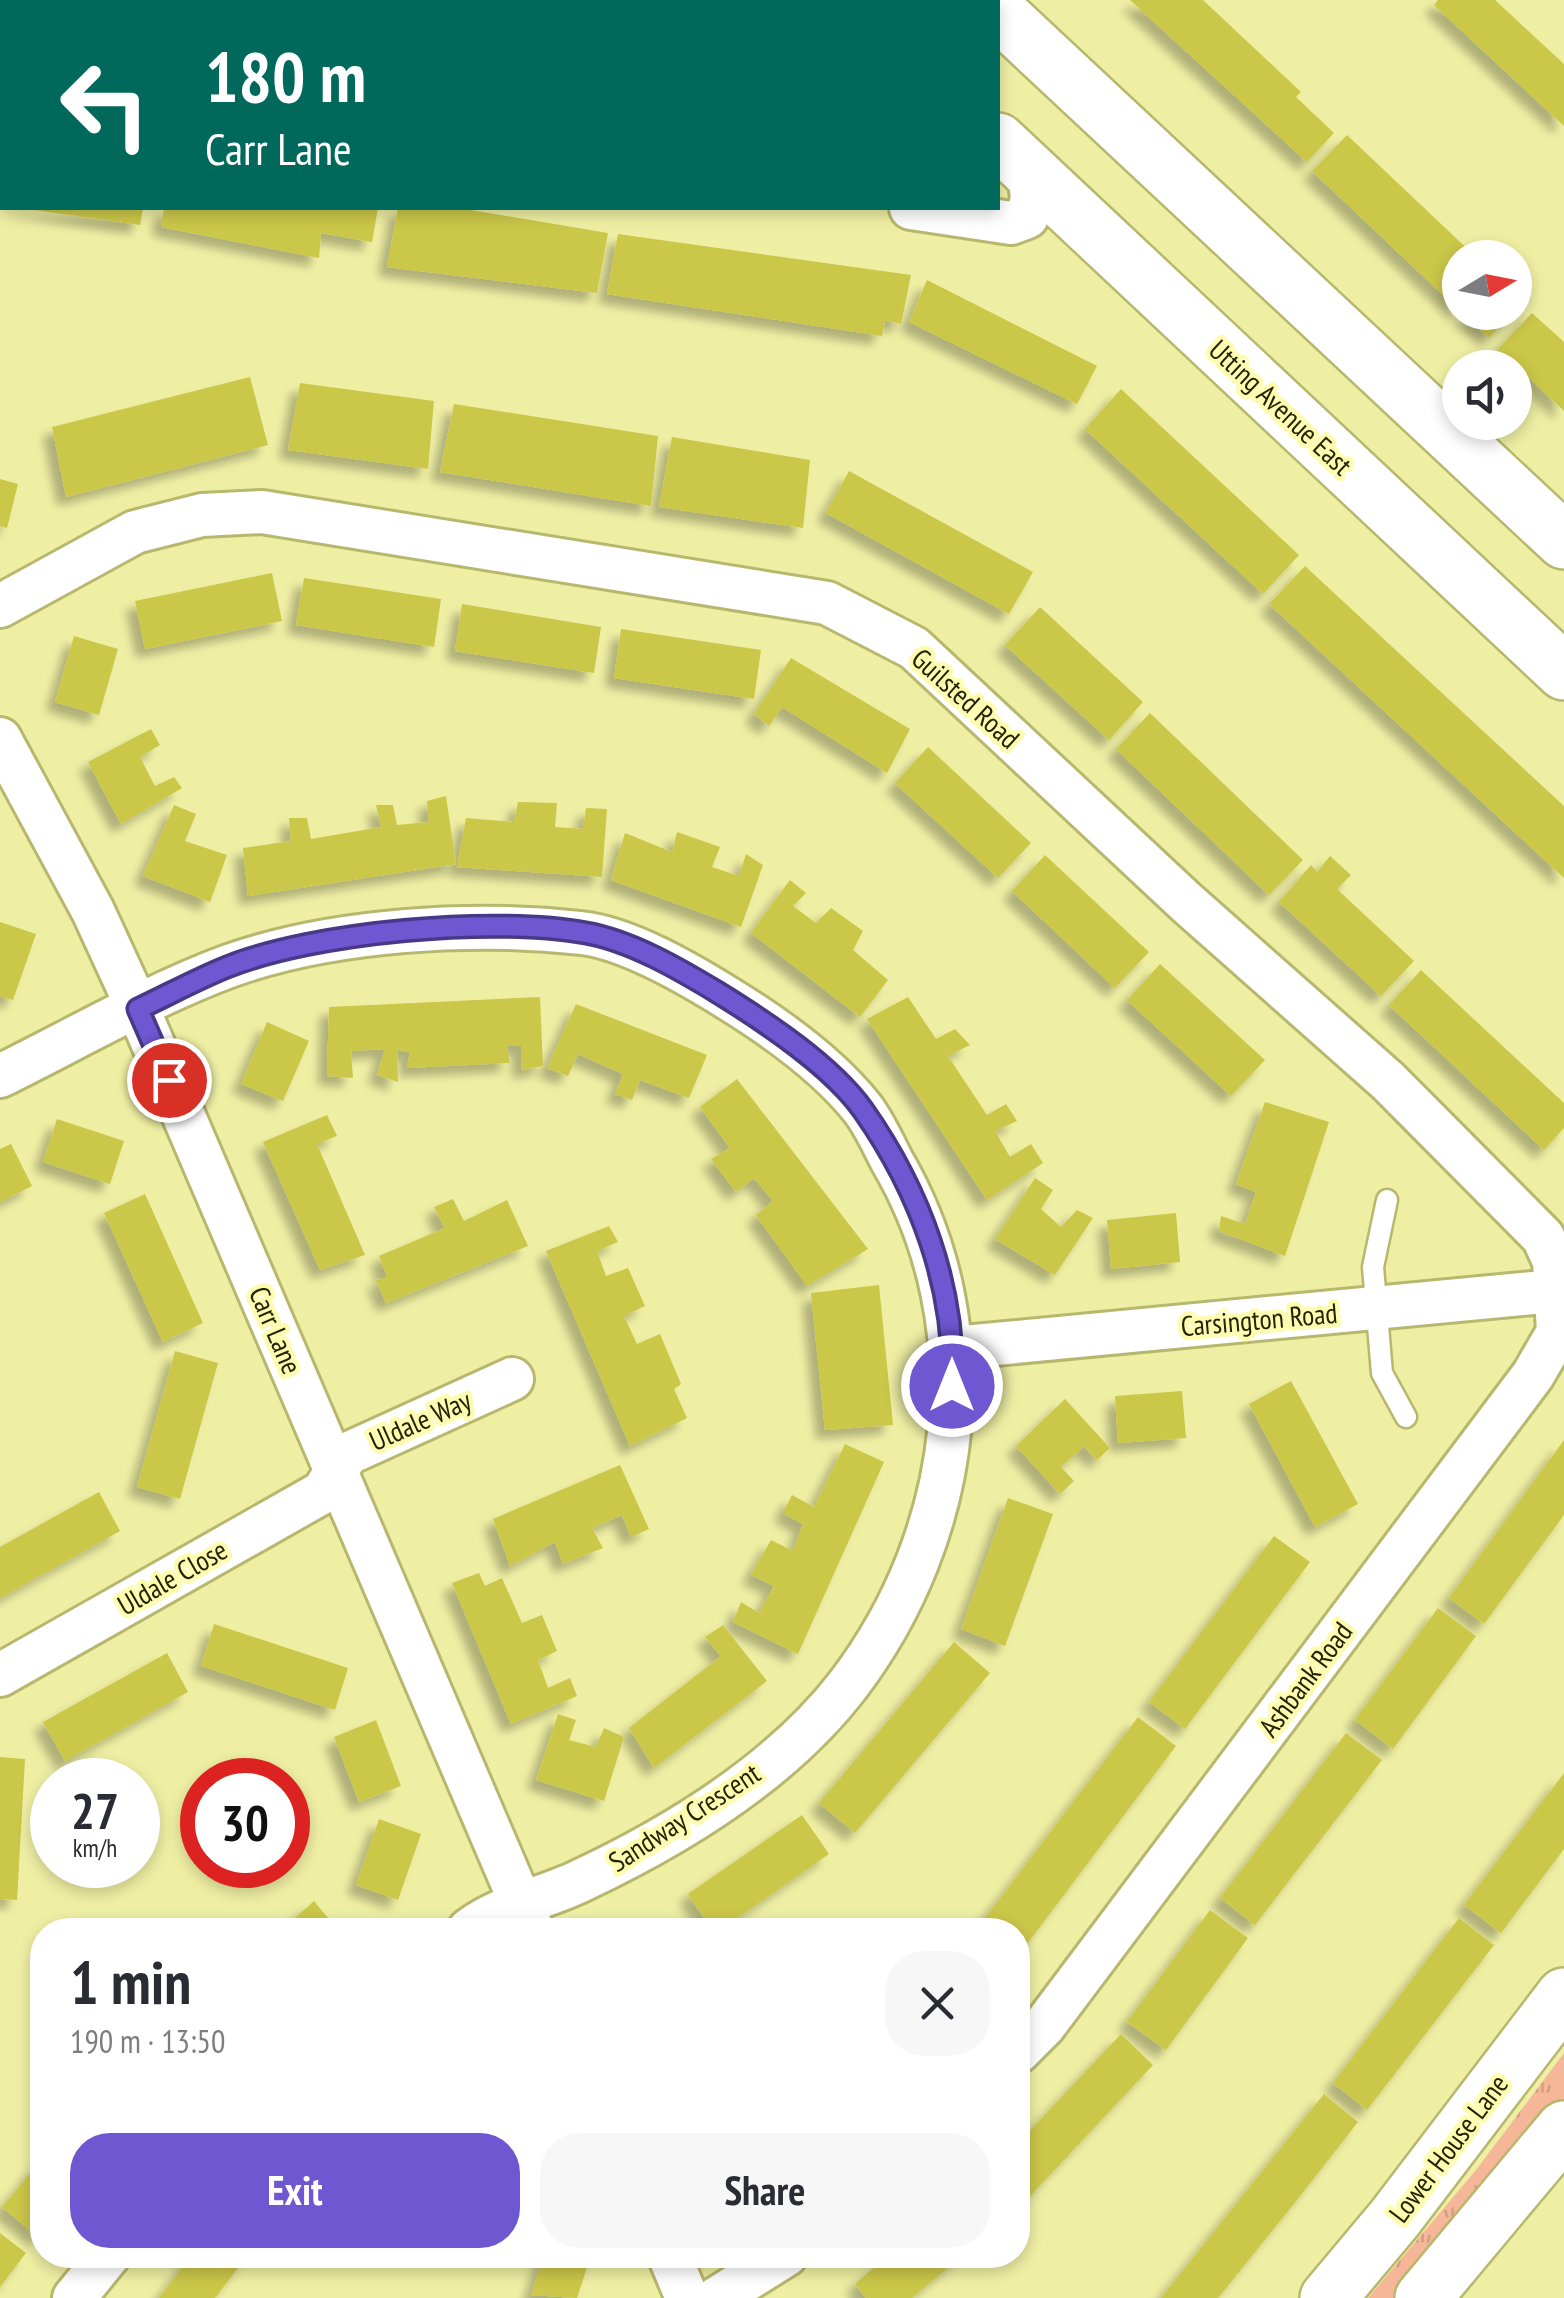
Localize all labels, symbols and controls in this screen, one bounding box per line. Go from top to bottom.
text: 180 m [205,31,366,121]
icon: left [40,40,170,170]
text: Carr Lane [205,119,352,177]
north arrow [1442,240,1532,330]
map controls [1442,240,1532,440]
street label: Utting Avenue East [1202,331,1361,483]
button: sound [1442,350,1532,440]
street label: Guilsted Road [904,640,1028,756]
pin [127,1038,212,1123]
icon: arrive [142,1053,197,1108]
street label: Carr Lane [241,1281,311,1379]
street label: Carsington Road [1179,1294,1339,1344]
position arrow [900,1334,1004,1438]
street label: Uldale Way [363,1381,477,1459]
street label: Uldale Close [110,1531,234,1623]
street label: Ashbank Road [1250,1614,1360,1744]
street label: Sandway Crescent [601,1754,767,1880]
speed limit sign: 30 [180,1758,310,1888]
text: 27 [71,1778,119,1843]
text: km/h [73,1832,117,1864]
text: 1 min [70,1943,191,2021]
button: close [885,1951,990,2056]
text: 190 m · 13:50 [70,2020,225,2062]
street label: Lower House Lane [1380,2067,1516,2229]
button: Exit [70,2133,520,2248]
button: Share [540,2133,990,2248]

